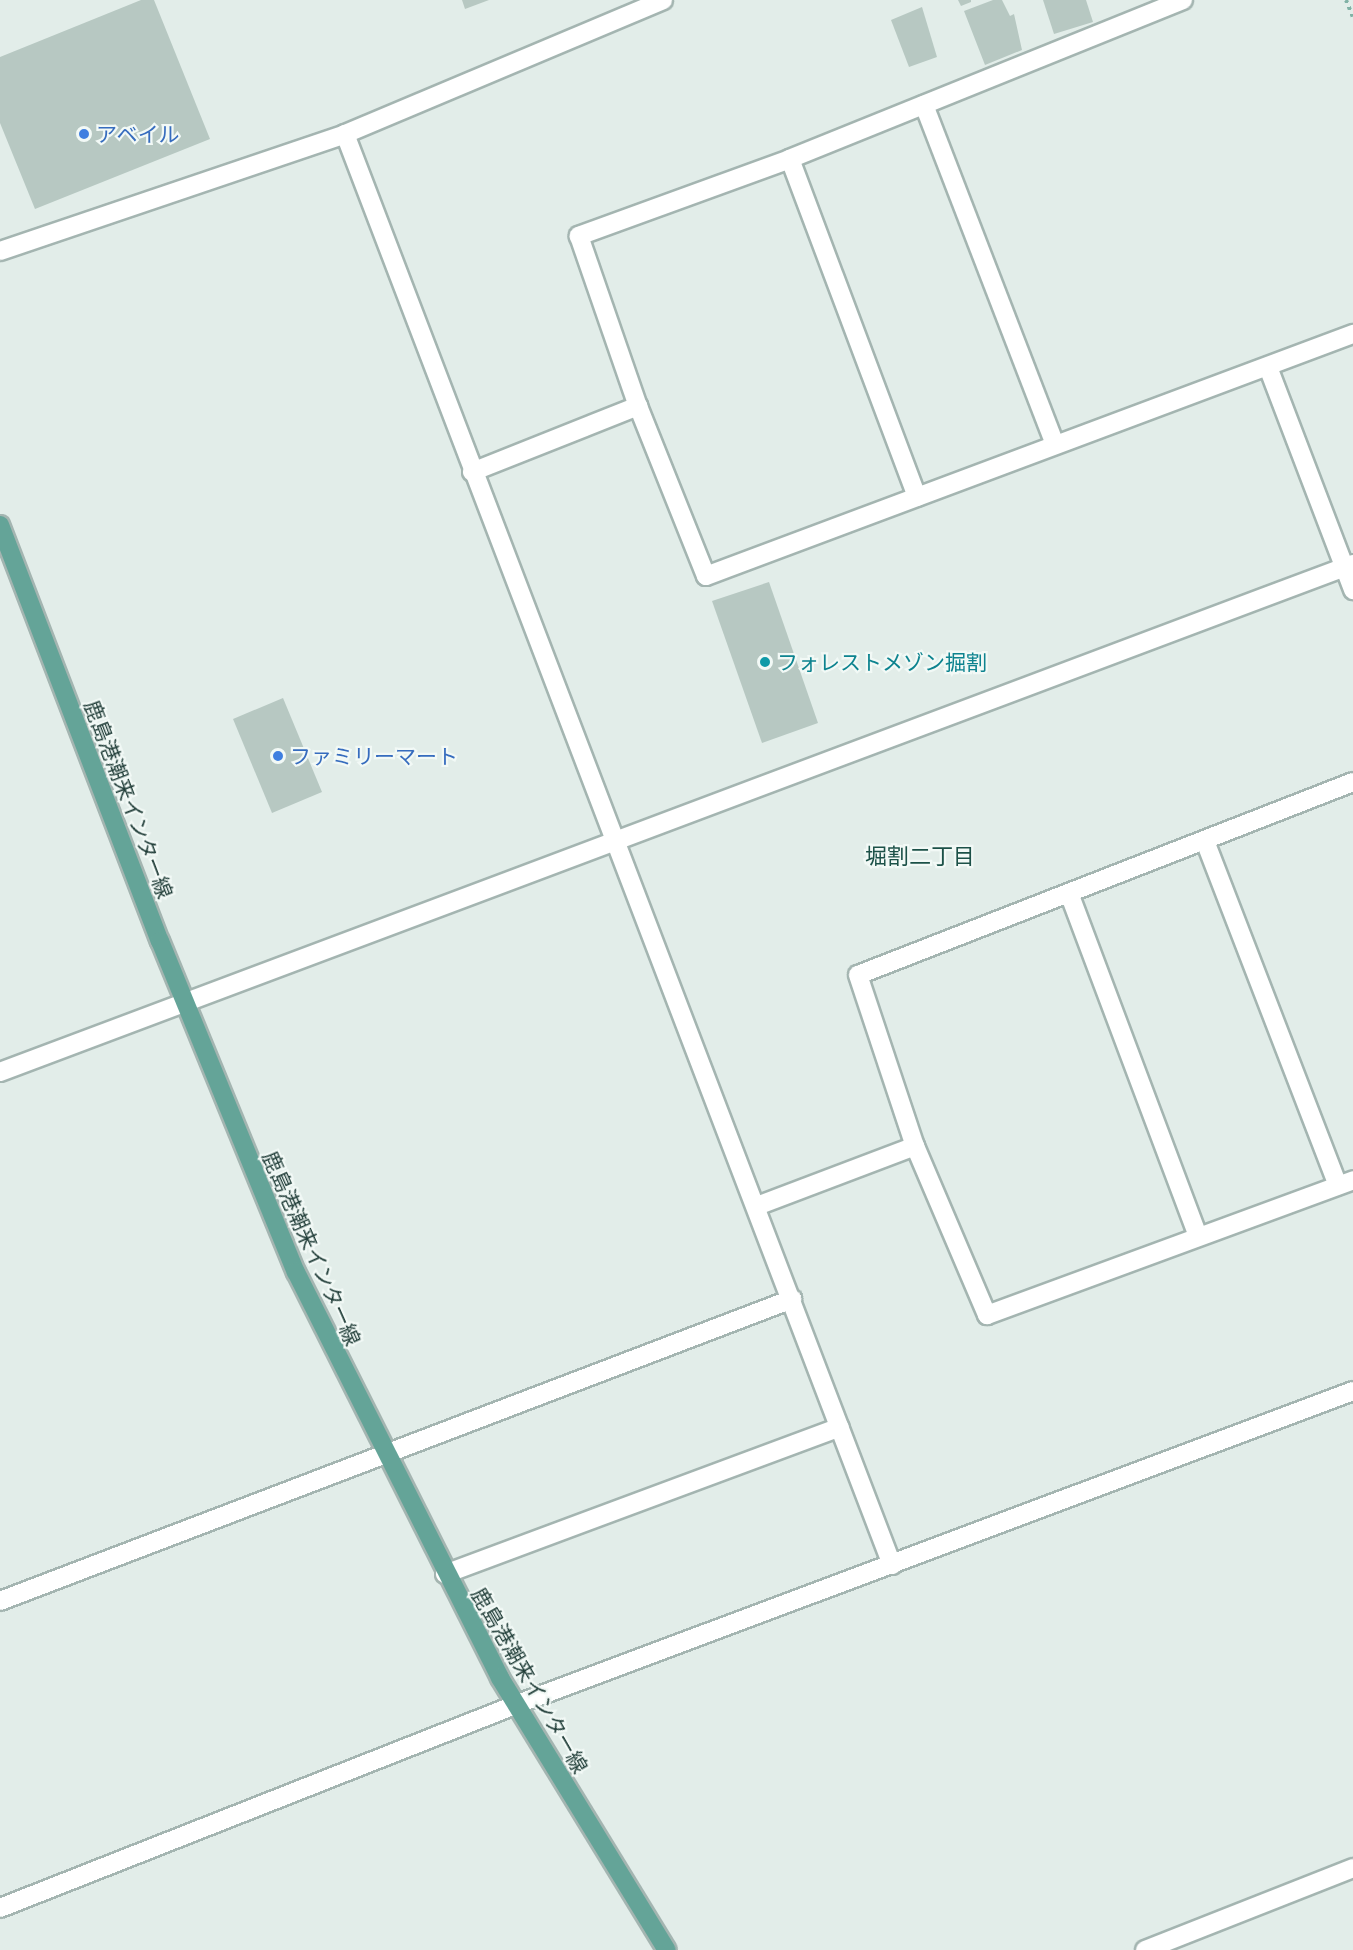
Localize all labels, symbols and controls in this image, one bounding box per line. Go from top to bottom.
place label: アベイル [96,121,180,147]
marker: アベイル [77,127,91,141]
place label: フォレストメゾン掘割 [777,649,987,675]
marker: フォレストメゾン掘割 [758,655,772,669]
street label: 鹿島港潮来インター線 [80,696,178,902]
place label: ファミリーマート [290,743,458,769]
marker: ファミリーマート [271,749,285,763]
district label: 堀割二丁目 [865,844,975,870]
street label: 鹿島港潮来インター線 [258,1147,366,1349]
street label: 鹿島港潮来インター線 [467,1583,593,1777]

